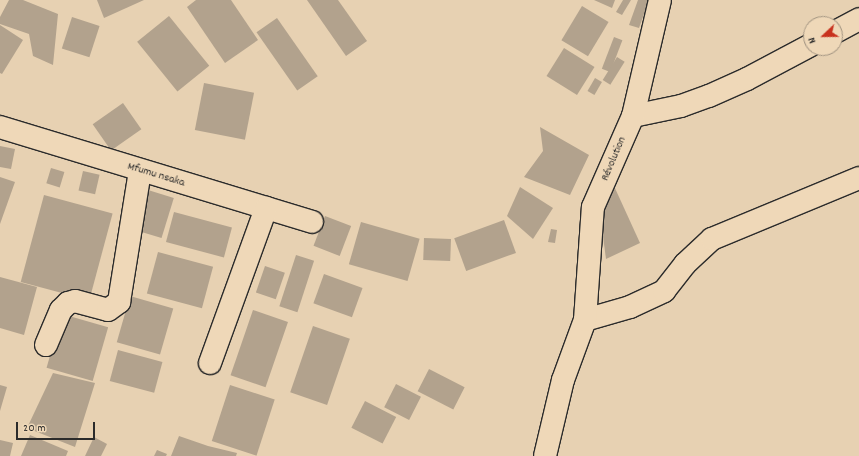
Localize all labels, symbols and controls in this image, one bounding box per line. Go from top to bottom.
north arrow [803,16,843,56]
text: N [804,35,821,46]
street label: Révolution [598,135,630,183]
street label: Mfumu nsaka [126,159,186,191]
scale bar [18,414,97,440]
text: 20 m [23,420,46,437]

